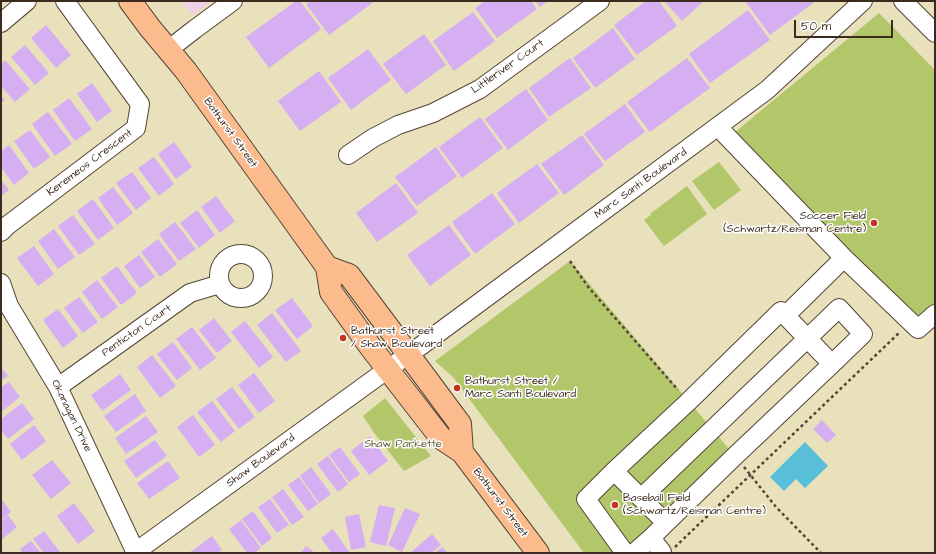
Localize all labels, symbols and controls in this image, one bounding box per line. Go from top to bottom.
scale bar [796,12,895,38]
text: 50 m [801,18,831,35]
street label: Littleriver Court [469,37,547,97]
street label: Bathurst Street [200,95,260,171]
street label: Keremeos Crescent [45,127,135,199]
street label: Marc Santi Boulevard [592,146,690,222]
place label: Soccer Field (Schwartz/Reisman Centre) [723,210,866,236]
marker: Soccer Field (Schwartz/Reisman Centre) [869,218,879,228]
street label: Penticton Court [100,302,174,360]
place label: Bathurst Street / Shaw Boulevard [351,325,442,351]
marker: Bathurst Street / Shaw Boulevard [338,333,348,343]
place label: Bathurst Street / Marc Santi Boulevard [465,375,576,401]
street label: Okanagan Drive [48,378,94,454]
marker: Bathurst Street / Marc Santi Boulevard [452,383,462,393]
street label: Shaw Boulevard [224,432,298,490]
park label: Shaw Parkette [364,438,442,452]
street label: Bathurst Street [470,466,530,540]
place label: Baseball Field (Schwartz/Reisman Centre) [623,492,766,518]
marker: Baseball Field (Schwartz/Reisman Centre) [610,500,620,510]

